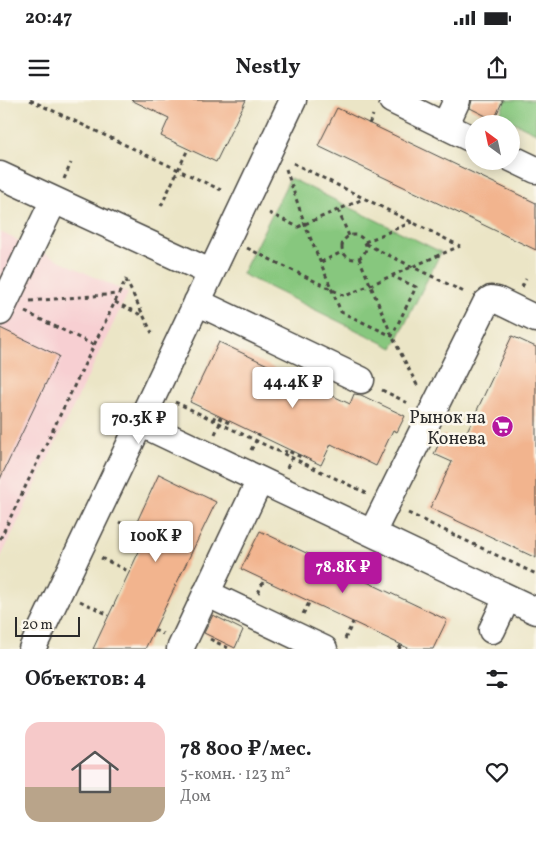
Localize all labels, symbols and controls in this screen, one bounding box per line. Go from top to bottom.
text: 20:47 [25,5,72,31]
text: Nestly [235,52,301,83]
icon: menu [25,54,53,82]
icon: share [483,54,511,82]
north arrow [465,115,520,170]
map controls [465,115,520,170]
pin: 44.4K ₽ [247,366,339,409]
text: 44.4K ₽ [263,372,323,394]
pin: 70.3K ₽ [93,402,185,445]
place label: Рынок на Конева [409,406,486,452]
text: 70.3K ₽ [111,408,167,430]
supermarket icon: Рынок на Конева [490,415,514,439]
pin: 100K ₽ [115,520,197,563]
text: 100K ₽ [130,526,182,548]
pin: 78.8K ₽ [297,552,389,594]
text: 78.8K ₽ [316,557,370,579]
scale bar [15,614,80,637]
text: 20 m [22,616,53,635]
text: Объектов: 4 [25,665,146,694]
icon: filters [483,665,511,693]
text: 78 800 ₽/мес. [180,735,312,764]
icon: home [65,742,125,802]
icon: heart [483,758,511,786]
text: 5-комн. · 123 m² [180,764,291,786]
text: Дом [180,786,211,808]

